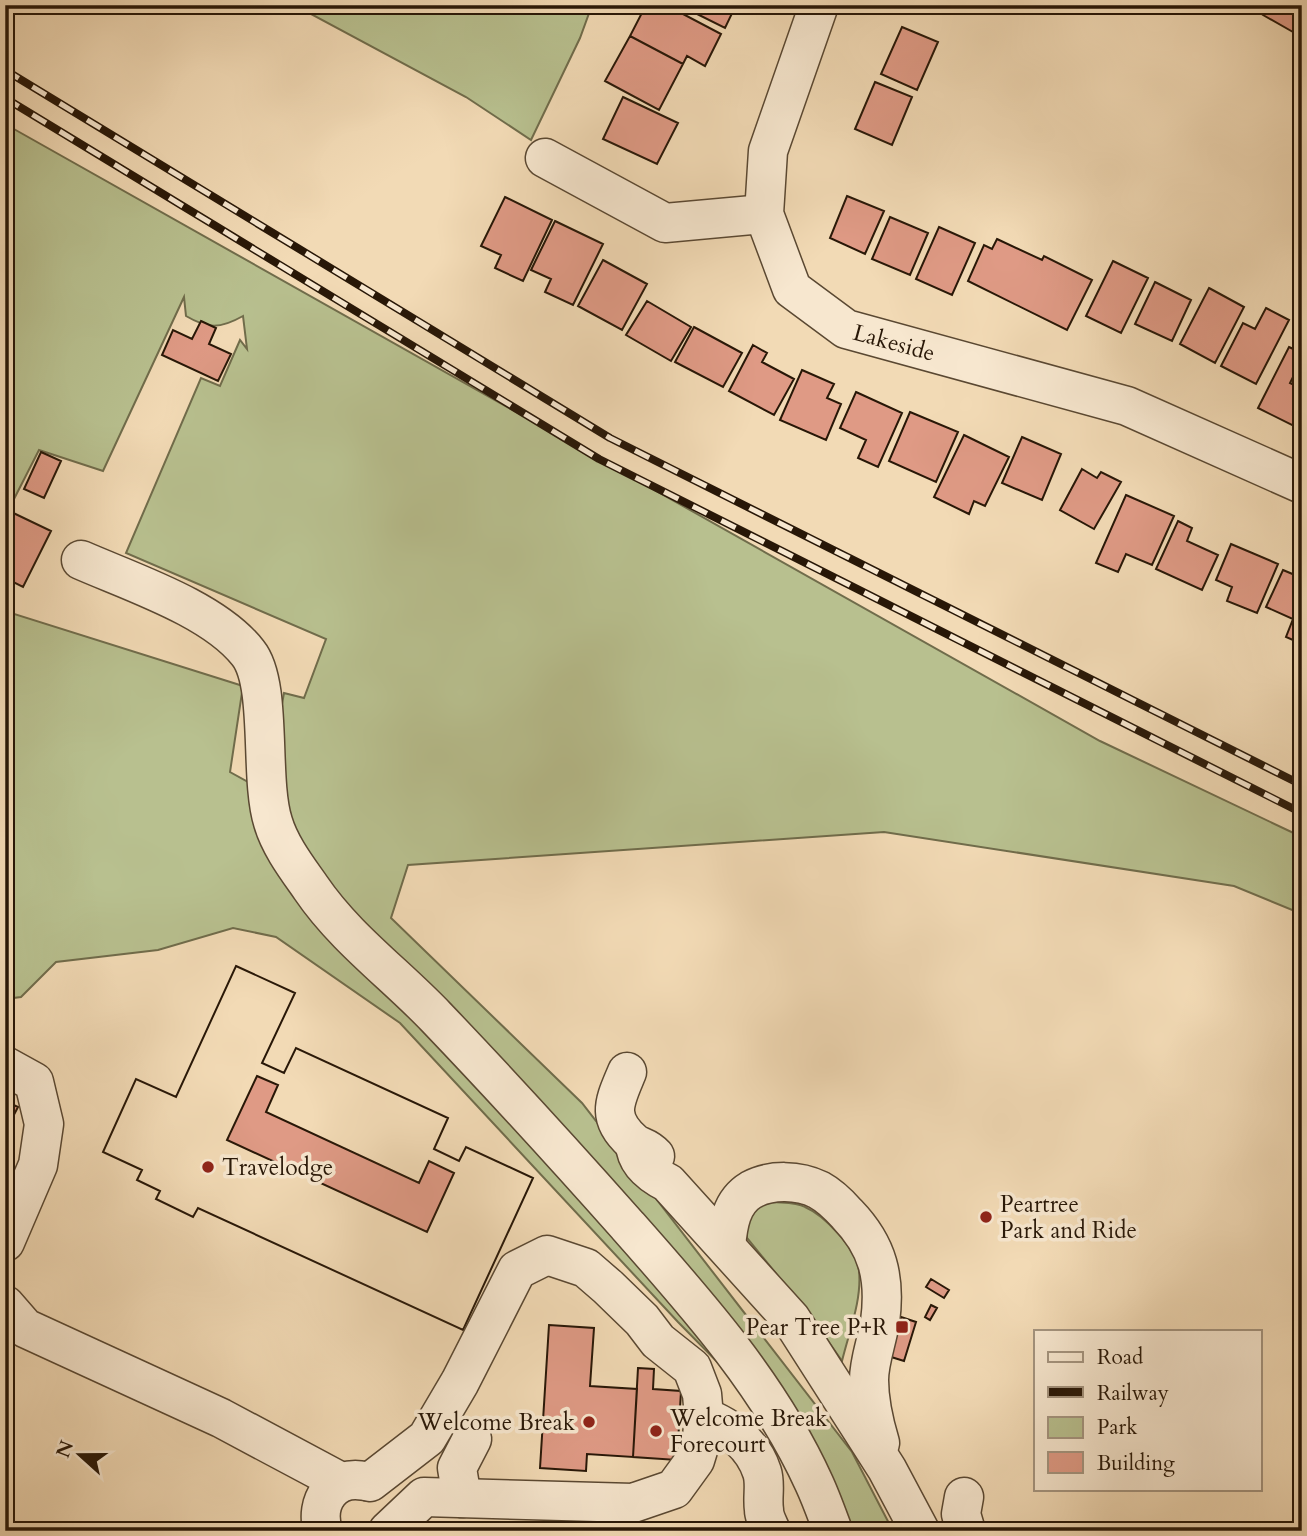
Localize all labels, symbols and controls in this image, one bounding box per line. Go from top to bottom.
street label: Lakeside [850,317,938,369]
place label: Travelodge [222,1152,333,1183]
marker: Travelodge [200,1159,216,1175]
place label: Peartree Park and Ride [1000,1189,1137,1246]
marker: Peartree Park and Ride [978,1209,994,1225]
place label: Pear Tree P+R [746,1312,888,1343]
marker: Pear Tree P+R [894,1319,910,1335]
legend [1034,1330,1262,1490]
text: Road [1097,1343,1143,1372]
text: Railway [1097,1379,1169,1408]
place label: Welcome Break Forecourt [669,1403,828,1460]
place label: Welcome Break [417,1407,576,1438]
text: Park [1097,1413,1138,1442]
marker: Welcome Break [581,1414,597,1430]
north arrow [46,1420,116,1490]
marker: Welcome Break Forecourt [648,1423,664,1439]
text: N [50,1436,80,1462]
text: Building [1097,1449,1175,1478]

